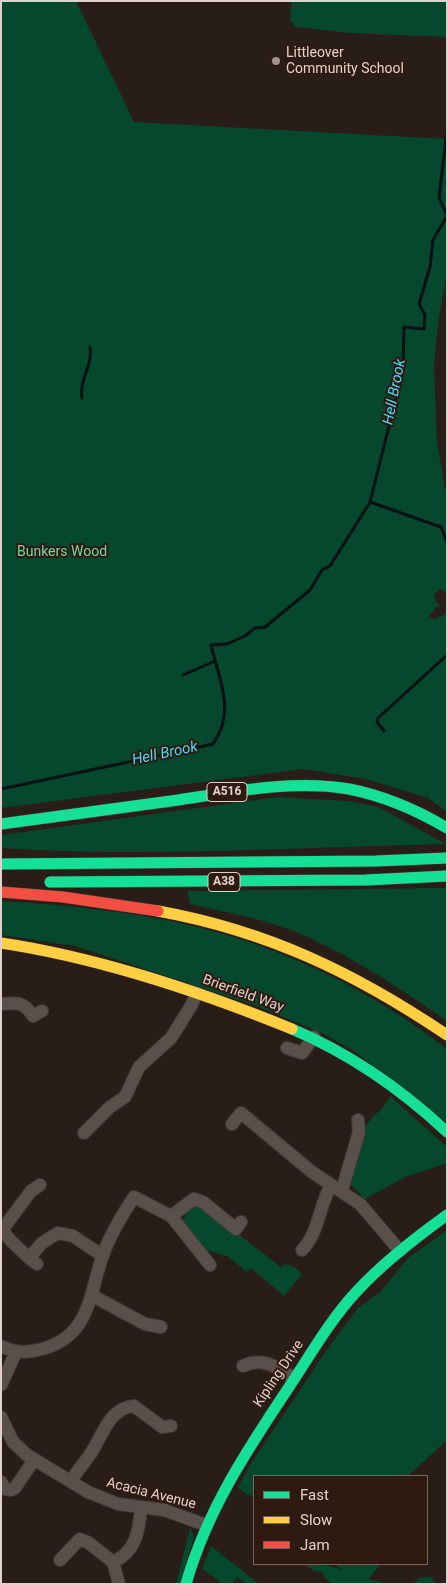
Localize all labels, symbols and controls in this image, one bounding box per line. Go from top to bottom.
place label: Littleover Community School [286,45,404,78]
marker: Littleover Community School [270,55,282,67]
water label: Hell Brook [380,358,410,426]
park label: Bunkers Wood [17,544,107,560]
water label: Hell Brook [131,738,199,770]
road number: A516 [207,782,247,802]
road number: A38 [208,872,240,892]
street label: Brierfield Way [200,972,286,1016]
street label: Kipling Drive [250,1337,308,1411]
street label: Acacia Avenue [104,1475,198,1513]
legend [253,1475,428,1565]
text: Fast [300,1486,329,1504]
text: Slow [300,1511,332,1529]
text: Jam [300,1536,330,1554]

